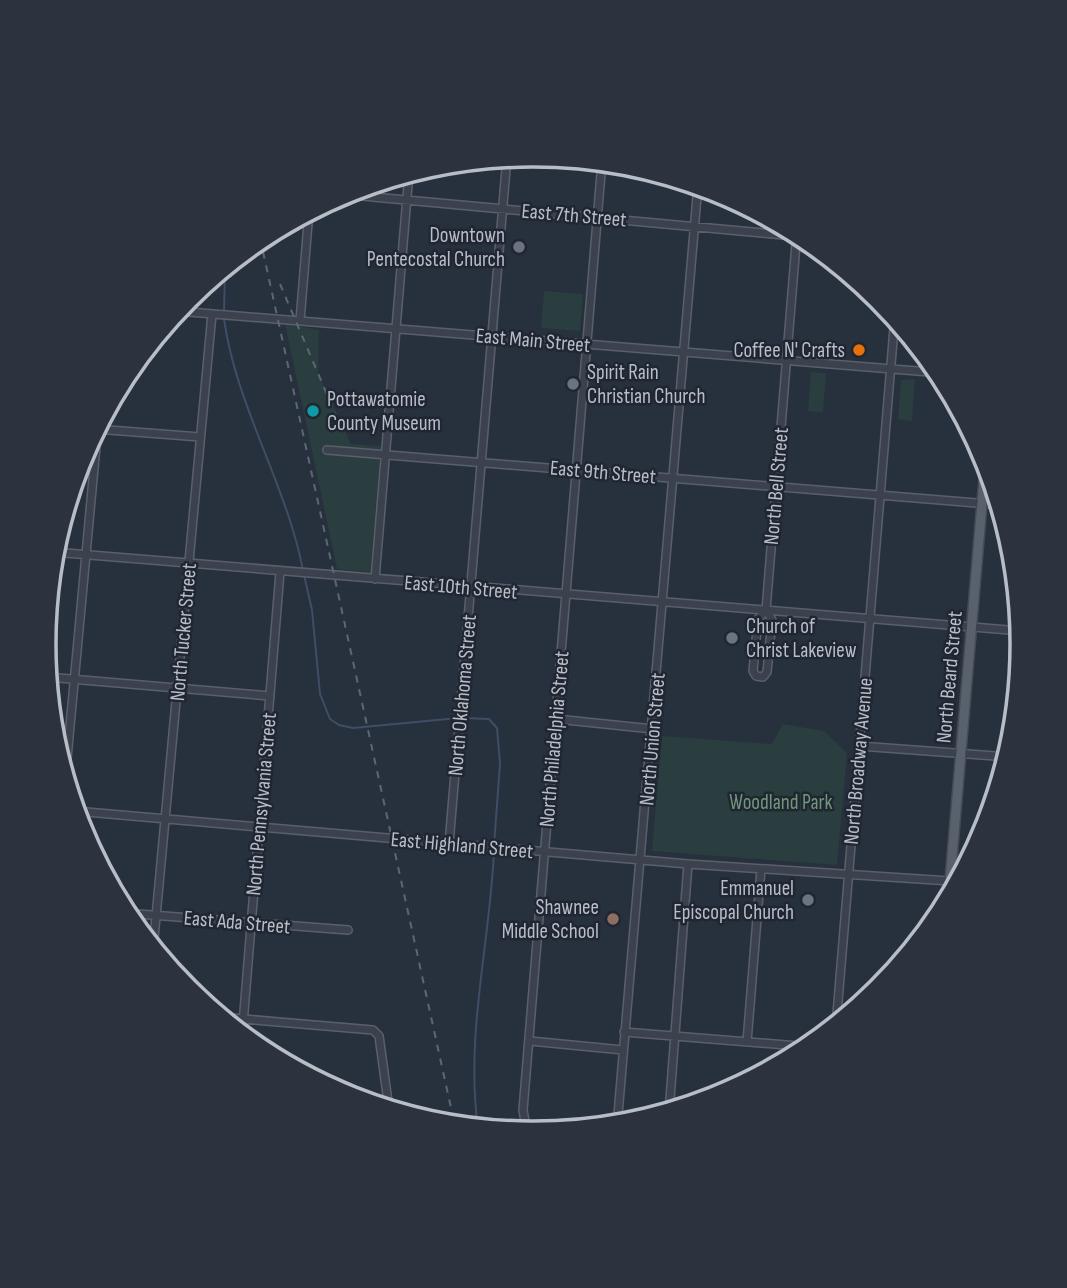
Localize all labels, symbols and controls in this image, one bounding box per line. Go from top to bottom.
street label: East 7th Street [520,198,628,233]
place label: Downtown Pentecostal Church [367,223,505,272]
marker: Downtown Pentecostal Church [511,239,527,255]
street label: East Main Street [475,323,591,358]
place label: Coffee N' Crafts [733,338,845,363]
marker: Coffee N' Crafts [851,342,867,358]
place label: Spirit Rain Christian Church [587,360,705,409]
marker: Spirit Rain Christian Church [565,376,581,392]
place label: Pottawatomie County Museum [327,387,441,436]
marker: Pottawatomie County Museum [305,403,321,419]
street label: North Bell Street [759,426,794,546]
street label: East 9th Street [549,455,657,490]
street label: North Tucker Street [165,562,202,702]
street label: East 10th Street [403,570,519,605]
street label: North Beard Street [931,610,968,744]
street label: North Oklahoma Street [443,613,482,777]
place label: Church of Christ Lakeview [746,614,857,663]
marker: Church of Christ Lakeview [724,630,740,646]
street label: North Philadelphia Street [534,650,575,828]
street label: North Union Street [634,672,671,806]
street label: North Broadway Avenue [839,677,878,845]
street label: North Pennsylvania Street [241,711,282,897]
park label: Woodland Park [729,790,833,815]
street label: East Highland Street [390,827,534,864]
place label: Emmanuel Episcopal Church [673,876,794,925]
marker: Emmanuel Episcopal Church [800,892,816,908]
place label: Shawnee Middle School [502,895,599,944]
street label: East Ada Street [183,905,291,940]
marker: Shawnee Middle School [605,911,621,927]

